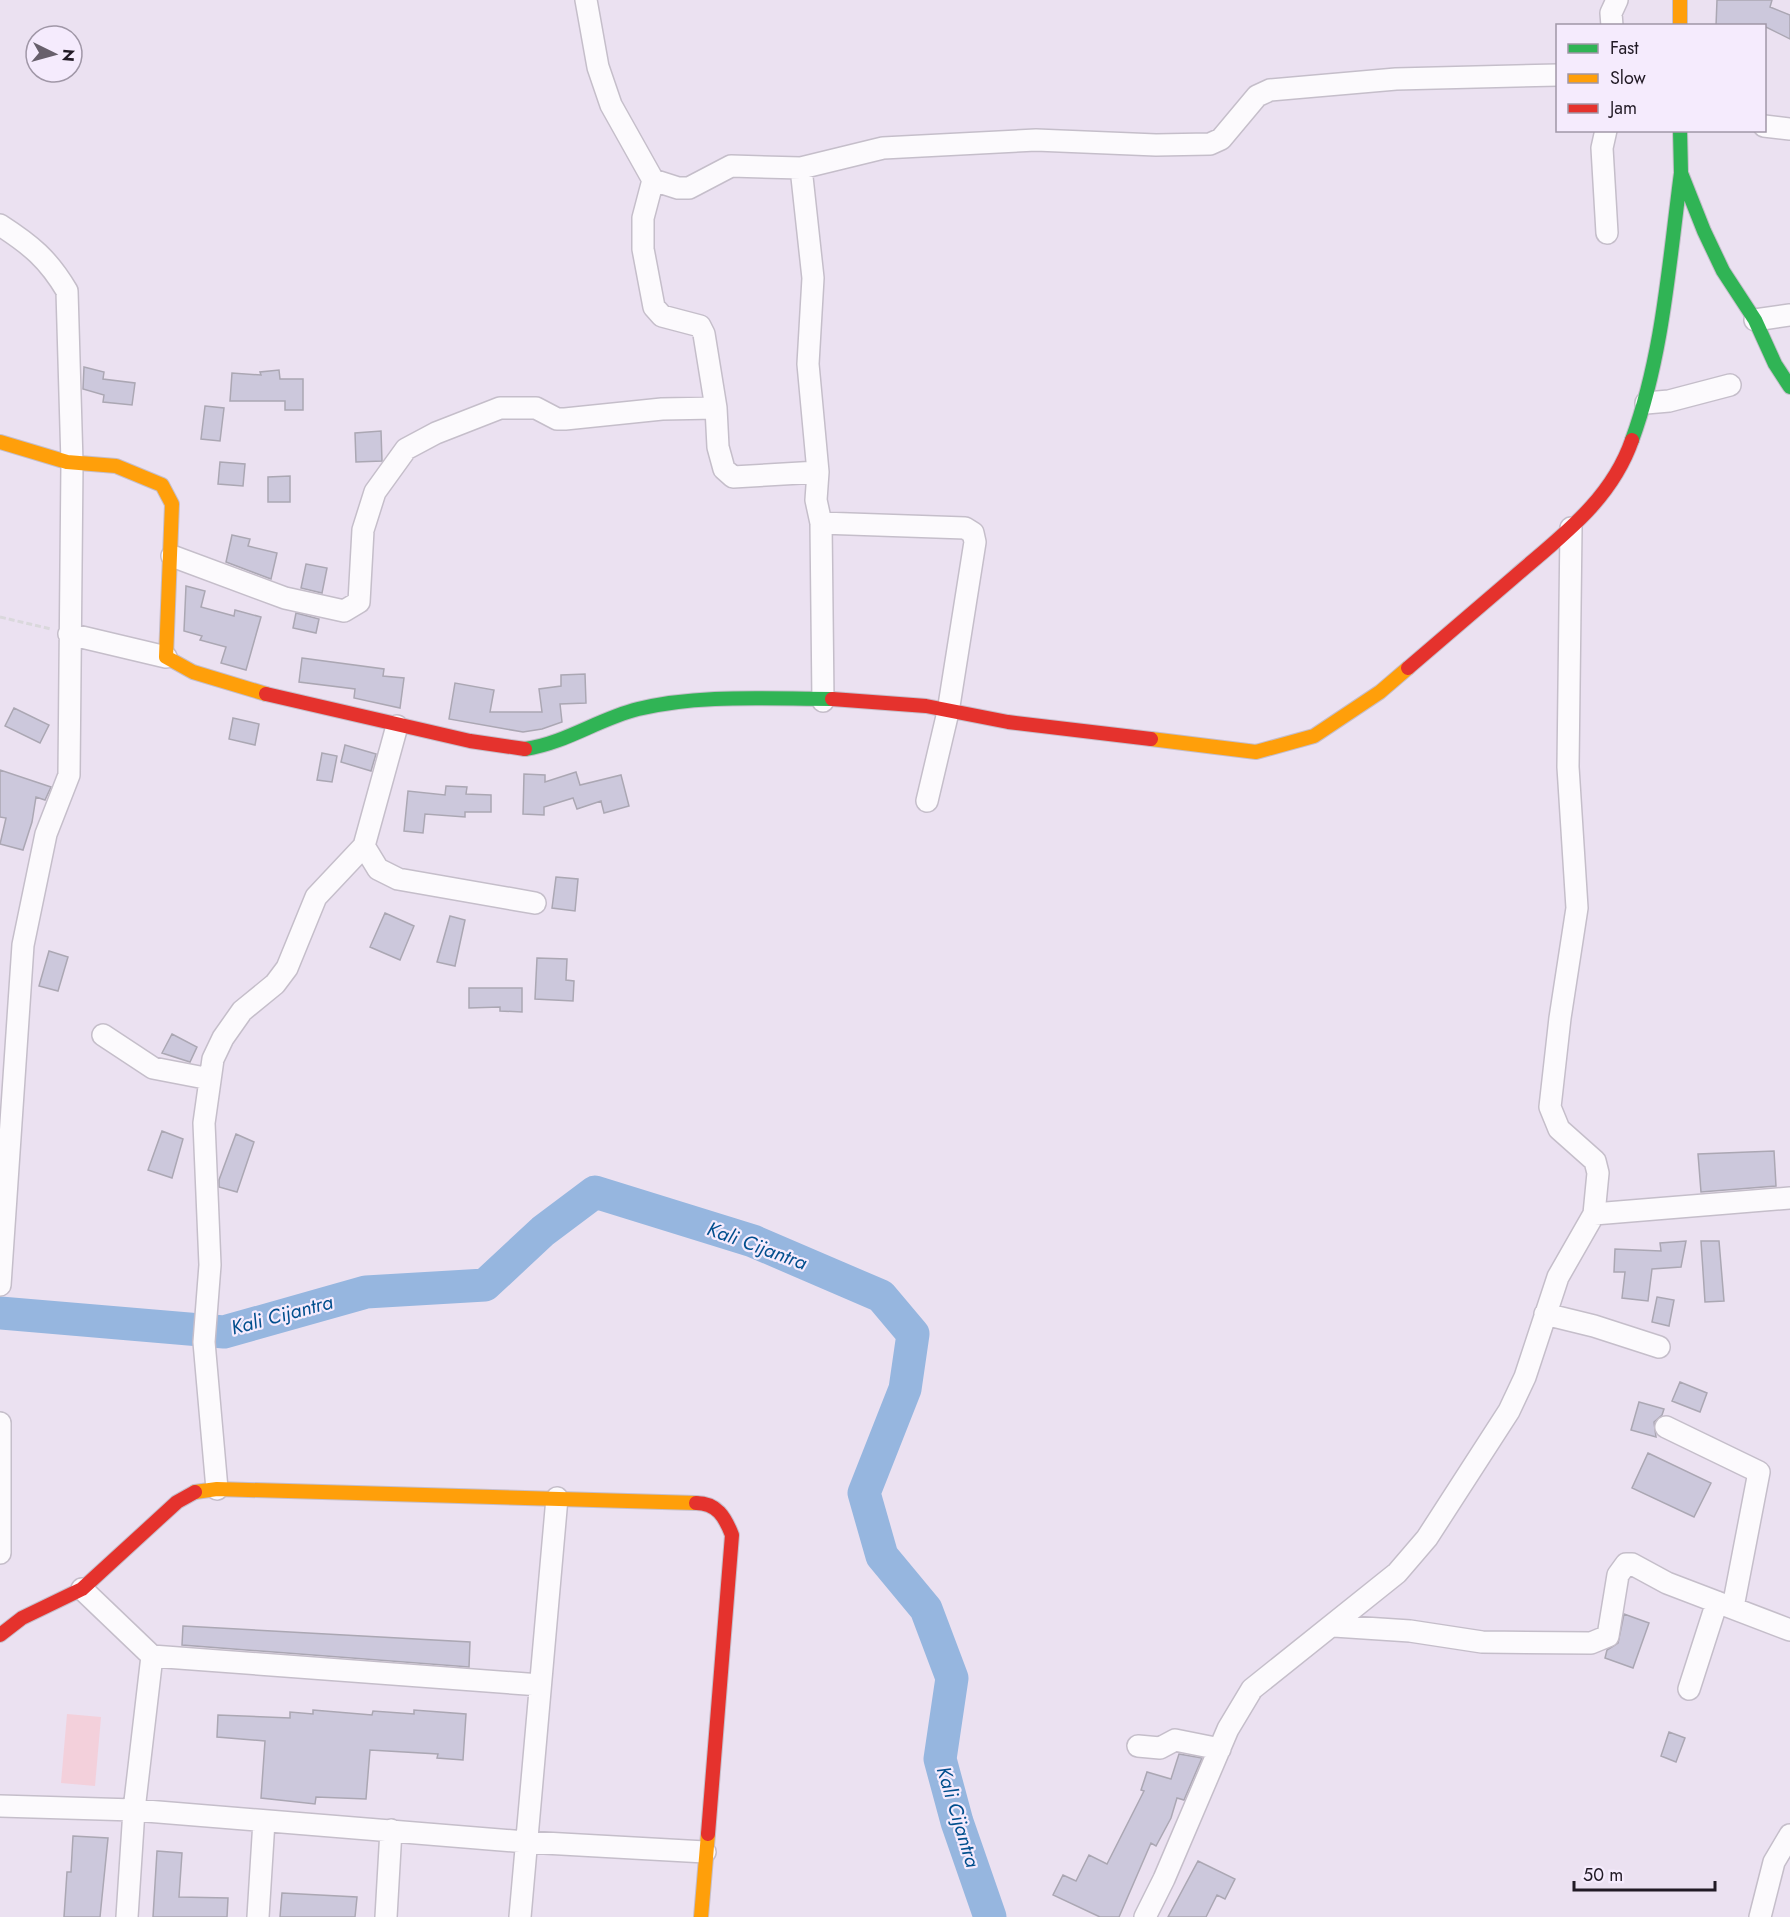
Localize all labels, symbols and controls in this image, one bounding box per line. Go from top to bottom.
north arrow [24,24,84,84]
legend [1556,24,1766,132]
text: Fast [1610,35,1639,61]
text: N [56,48,80,63]
text: Slow [1610,65,1647,91]
text: Jam [1608,95,1637,121]
water label: Kali Cijantra [703,1215,811,1277]
water label: Kali Cijantra [228,1287,336,1343]
water label: Kali Cijantra [929,1763,987,1871]
scale bar [1574,1854,1715,1892]
text: 50 m [1583,1862,1623,1888]

